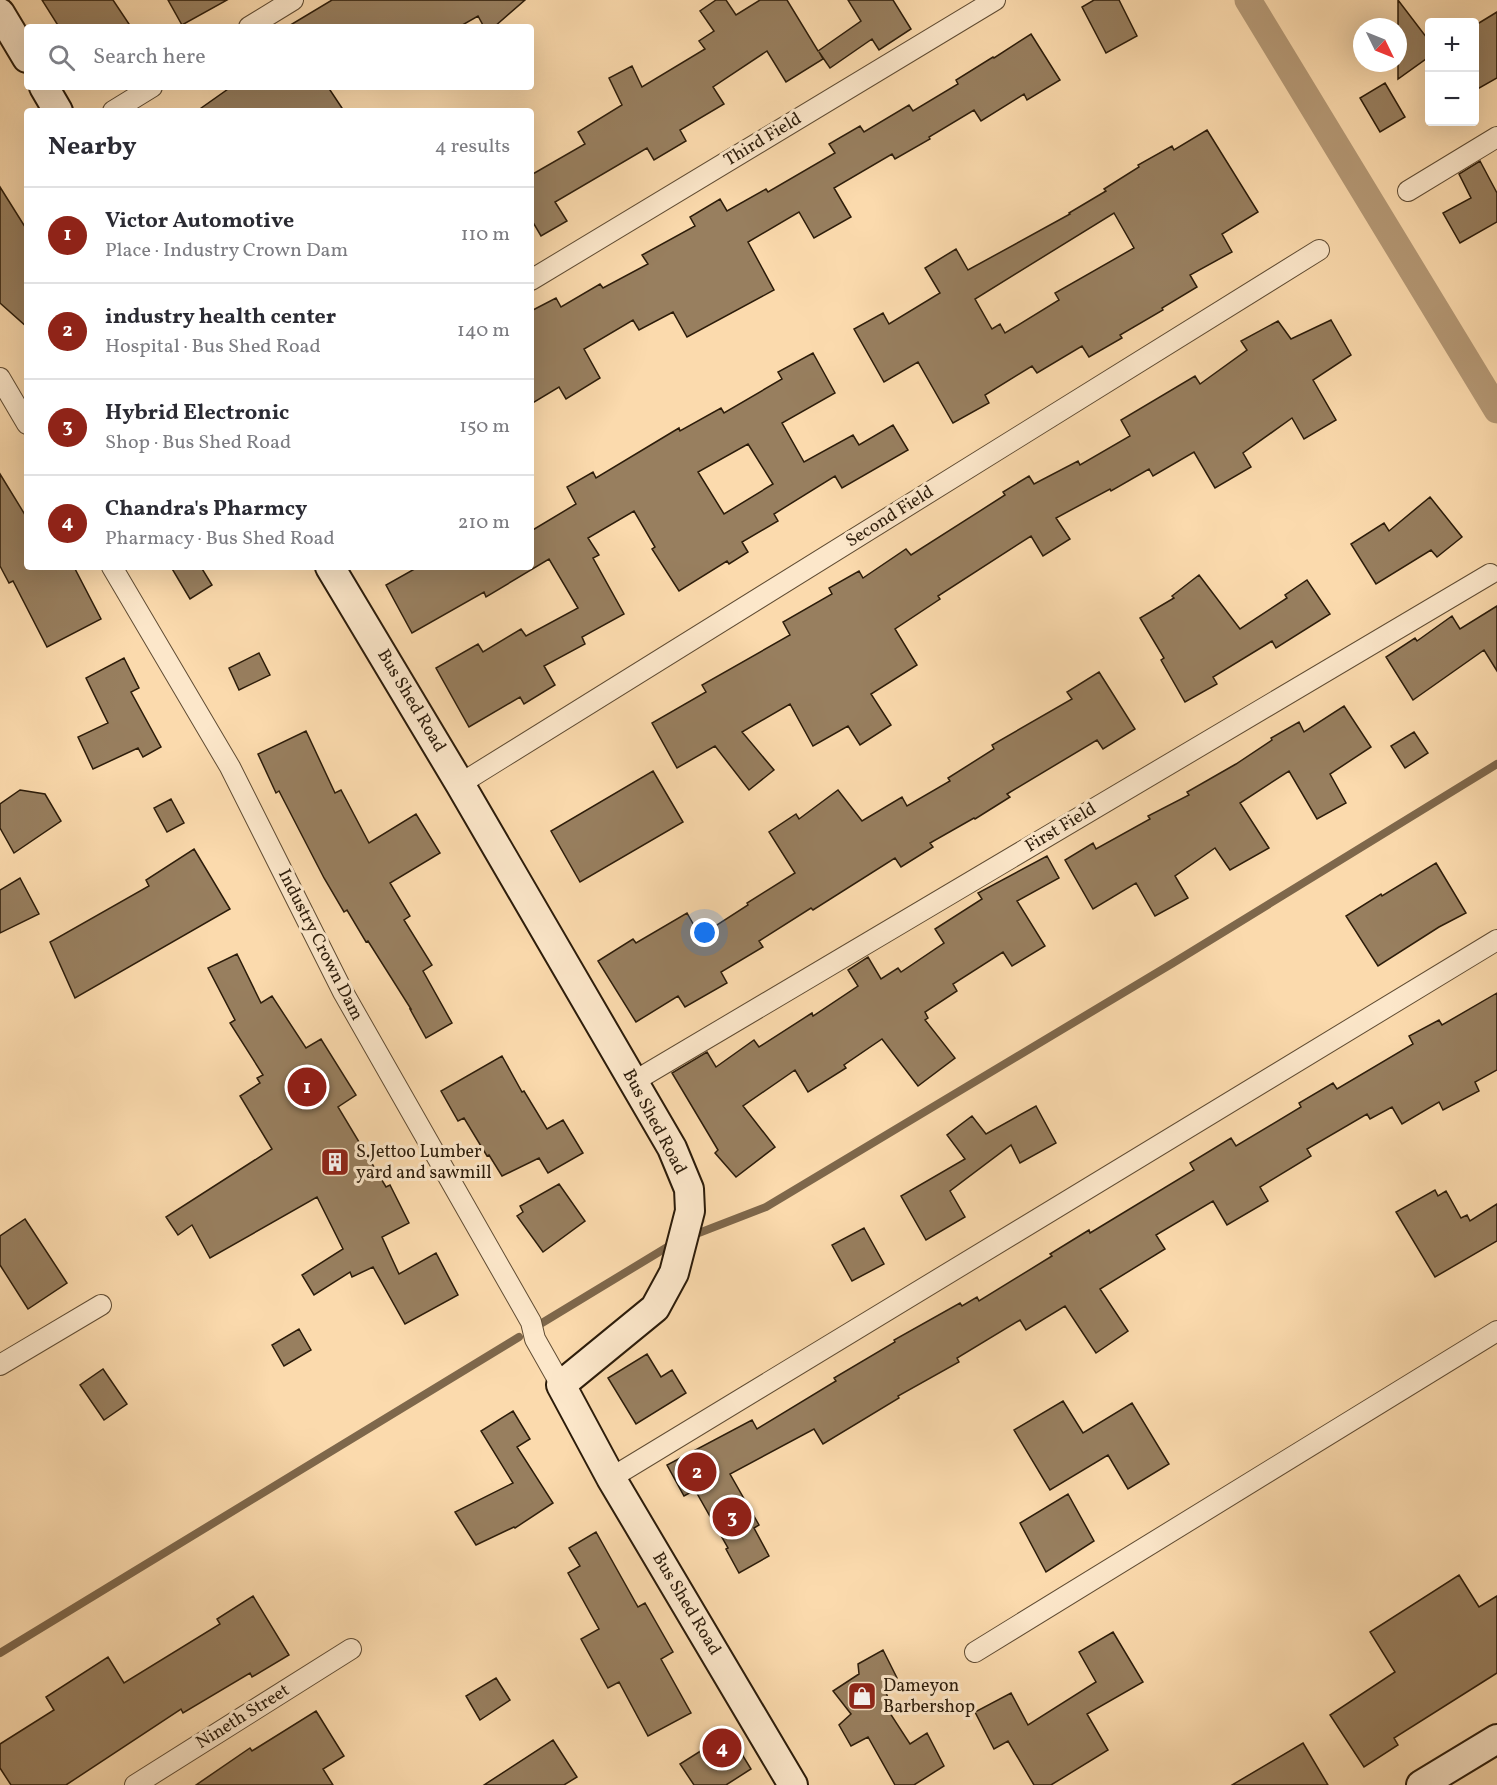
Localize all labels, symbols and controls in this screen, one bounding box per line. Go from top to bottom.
north arrow [1353,18,1407,72]
map controls [1425,18,1479,126]
button: + [1425,18,1479,72]
search box [24,24,534,90]
icon: search [45,41,78,74]
text: Search here [93,42,206,73]
button: − [1425,72,1479,126]
street label: Third Field [719,107,807,173]
text: Nearby [48,129,137,165]
text: 4 results [435,133,510,161]
text: Victor Automotive [105,206,294,237]
text: 1 [63,221,72,249]
text: 110 m [461,221,510,249]
text: Place · Industry Crown Dam [105,237,348,265]
text: industry health center [105,302,336,333]
text: 2 [62,317,73,345]
text: 140 m [457,317,510,345]
text: Hospital · Bus Shed Road [105,333,321,361]
text: Hybrid Electronic [105,398,289,429]
text: 3 [62,413,73,441]
text: 150 m [459,413,510,441]
text: Shop · Bus Shed Road [105,429,291,457]
street label: Second Field [841,480,939,554]
text: Chandra's Pharmcy [105,494,307,525]
text: 4 [61,509,74,537]
text: 210 m [458,509,510,537]
text: Pharmacy · Bus Shed Road [105,525,335,553]
street label: Bus Shed Road [370,645,452,757]
street label: First Field [1021,797,1101,859]
street label: Industry Crown Dam [271,865,369,1025]
your location [690,918,719,947]
pin: 1 [288,1064,326,1110]
street label: Bus Shed Road [616,1065,692,1179]
place label: S.Jettoo Lumber yard and sawmill [356,1140,492,1186]
building icon: S.Jettoo Lumber yard and sawmill [319,1146,351,1178]
pin: 2 [678,1450,716,1494]
pin: 3 [712,1494,752,1540]
street label: Bus Shed Road [645,1548,727,1660]
place label: Dameyon Barbershop [883,1674,975,1720]
street label: Nineth Street [191,1678,295,1756]
shop icon: Dameyon Barbershop [846,1680,878,1712]
pin: 4 [702,1726,742,1770]

